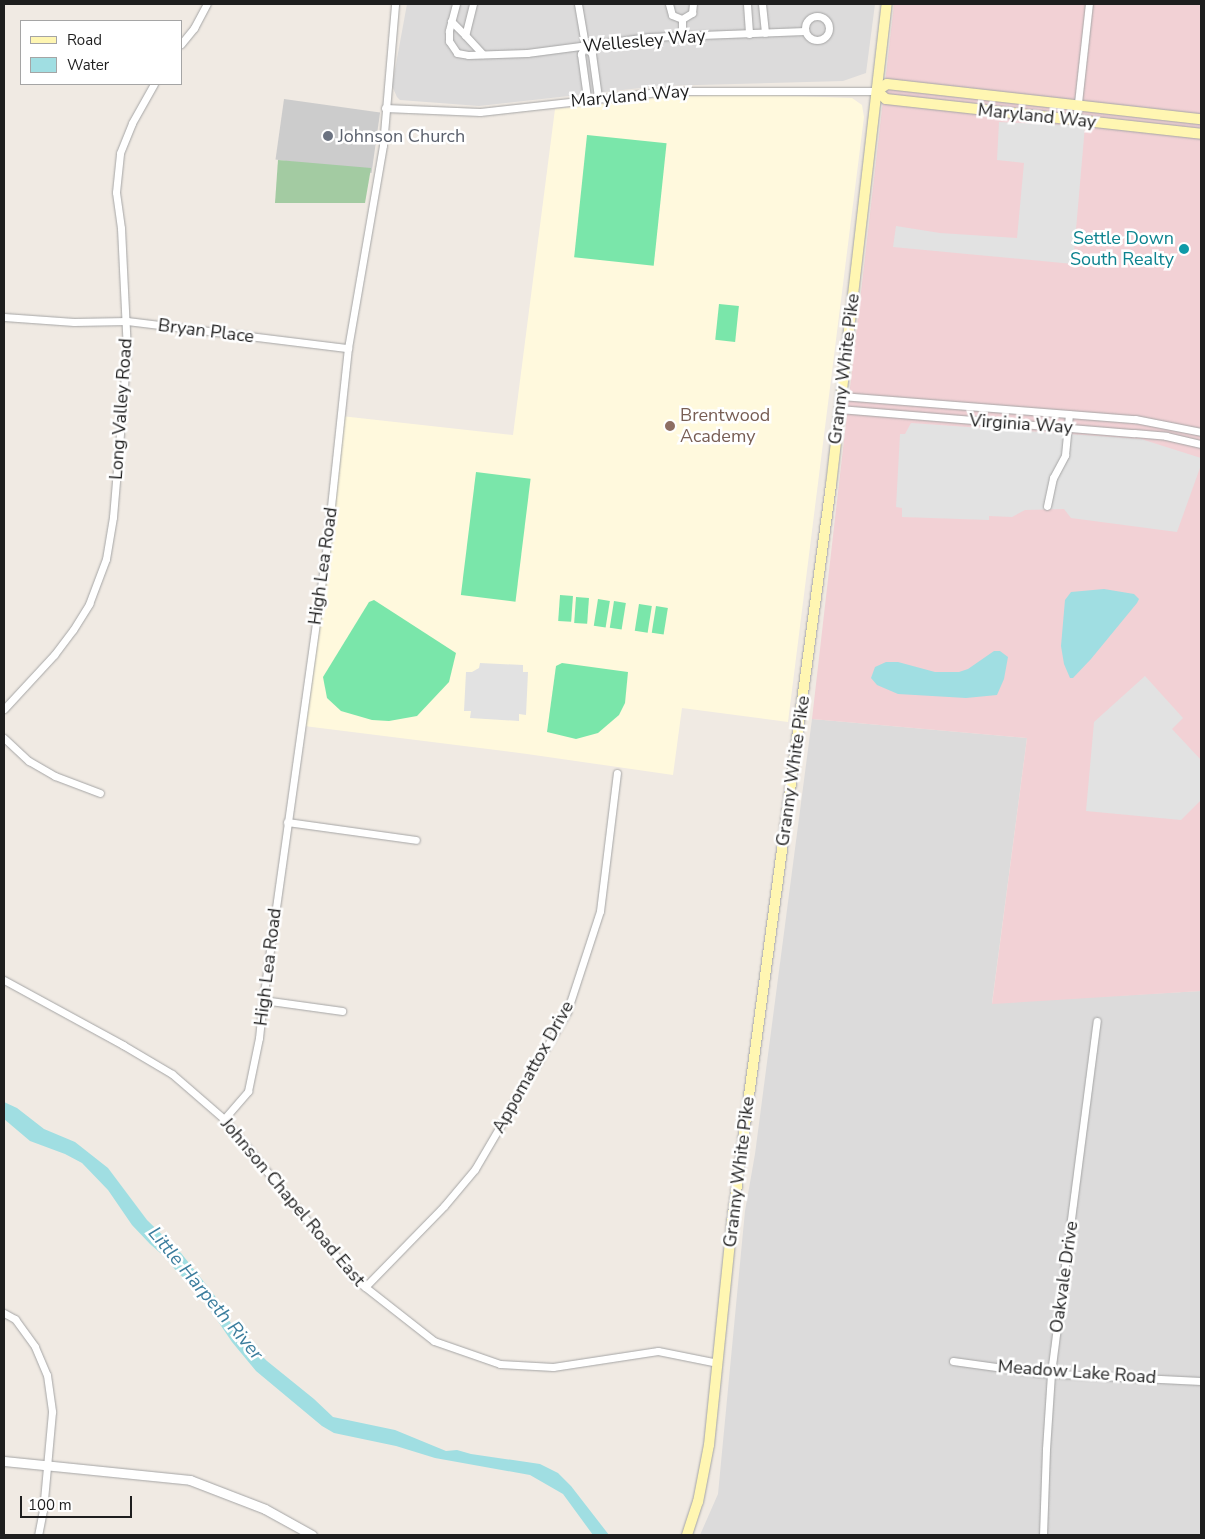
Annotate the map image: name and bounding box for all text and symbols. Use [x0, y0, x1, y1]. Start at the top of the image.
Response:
legend [20, 20, 182, 85]
street label: Wellesley Way [582, 25, 706, 57]
text: Road [67, 30, 102, 50]
text: Water [67, 55, 109, 75]
street label: Maryland Way [570, 80, 690, 112]
street label: Maryland Way [977, 99, 1097, 133]
place label: Johnson Church [338, 125, 465, 147]
marker: Johnson Church [322, 130, 334, 142]
place label: Settle Down South Realty [1070, 228, 1174, 270]
marker: Settle Down South Realty [1178, 243, 1190, 255]
street label: Granny White Pike [824, 292, 864, 446]
street label: Bryan Place [157, 314, 255, 348]
street label: Long Valley Road [105, 338, 137, 480]
place label: Brentwood Academy [680, 405, 770, 448]
street label: Virginia Way [969, 410, 1073, 438]
marker: Brentwood Academy [664, 420, 676, 432]
street label: High Lea Road [304, 506, 342, 626]
street label: Granny White Pike [772, 694, 814, 848]
street label: High Lea Road [250, 907, 286, 1027]
street label: Appomattox Drive [488, 997, 578, 1137]
street label: Granny White Pike [719, 1095, 759, 1249]
street label: Johnson Chapel Road East [216, 1113, 370, 1291]
street label: Oakvale Drive [1045, 1220, 1083, 1334]
water label: Little Harpeth River [143, 1223, 267, 1365]
street label: Meadow Lake Road [997, 1356, 1157, 1388]
scale bar [22, 1486, 135, 1518]
text: 100 m [28, 1495, 72, 1515]

